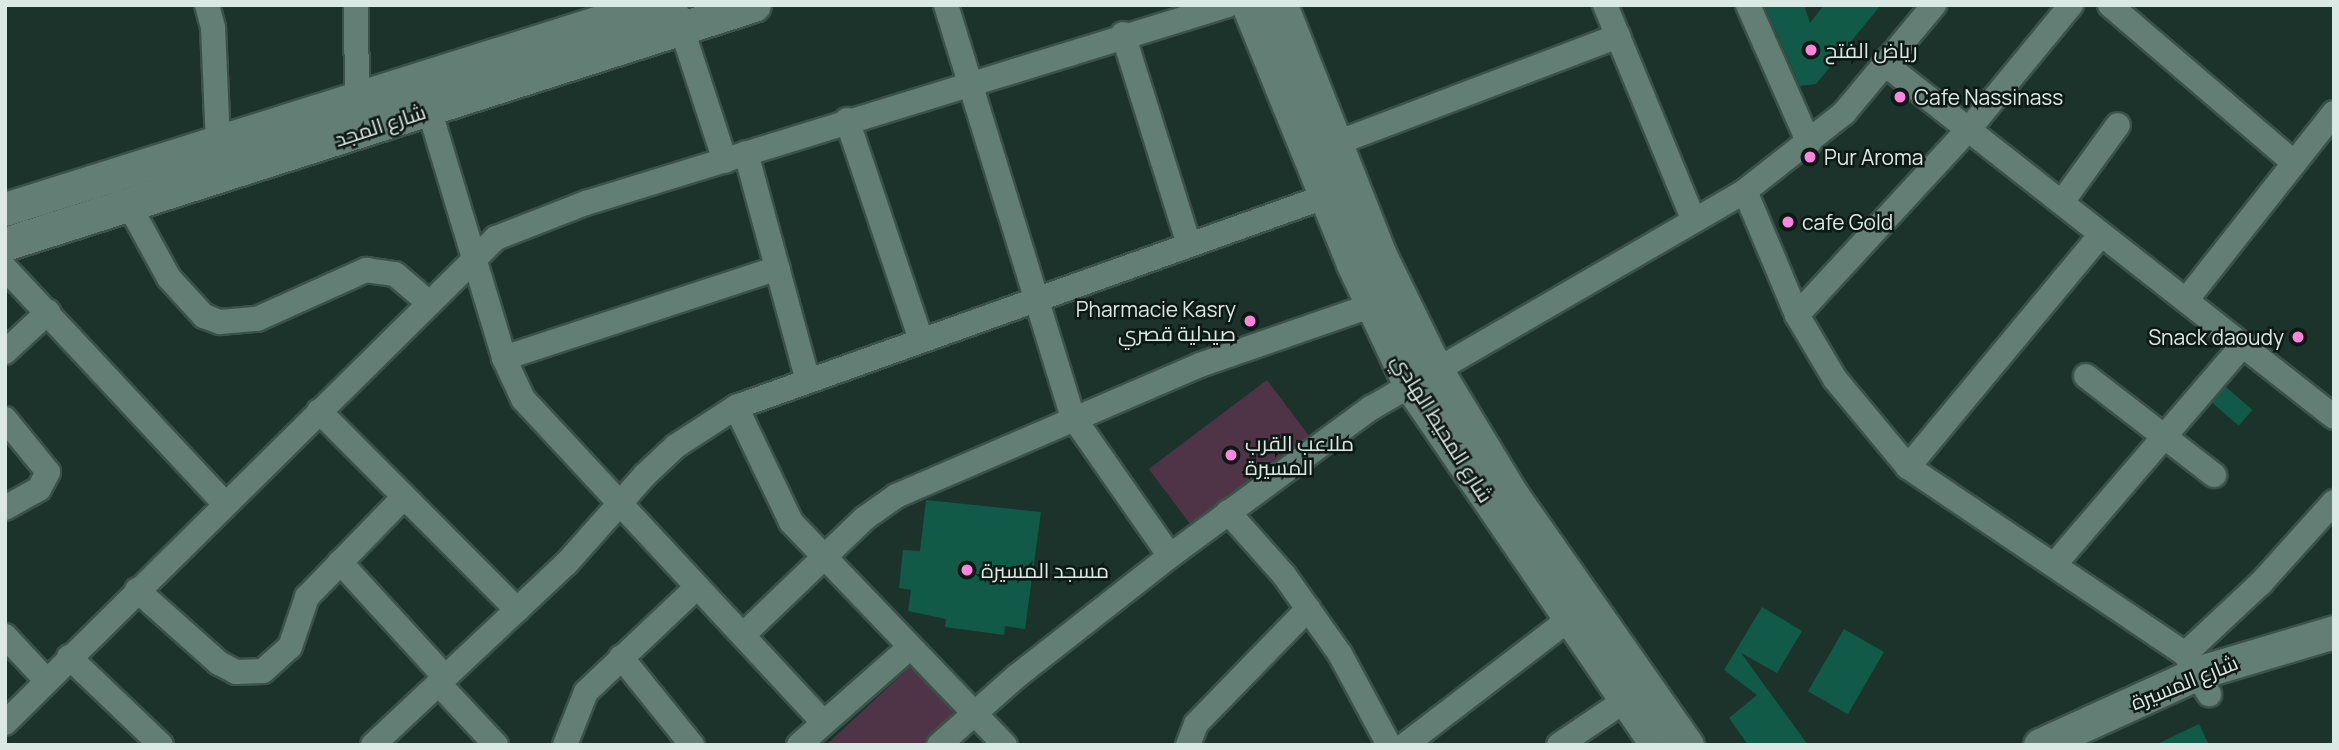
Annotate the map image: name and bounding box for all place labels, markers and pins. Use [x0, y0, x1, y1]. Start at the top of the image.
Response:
place label: رياض الفتح [1825, 37, 1917, 63]
marker: رياض الفتح [1803, 42, 1819, 58]
place label: Cafe Nassinass [1914, 84, 2063, 110]
marker: Cafe Nassinass [1892, 89, 1908, 105]
place label: Pur Aroma [1824, 144, 1923, 170]
marker: Pur Aroma [1802, 149, 1818, 165]
place label: cafe Gold [1802, 209, 1893, 235]
marker: cafe Gold [1780, 214, 1796, 230]
place label: Pharmacie Kasry صيدلية قصري [1076, 296, 1236, 346]
marker: Pharmacie Kasry صيدلية قصري [1242, 313, 1258, 329]
place label: Snack daoudy [2148, 324, 2284, 350]
marker: Snack daoudy [2290, 329, 2306, 345]
place label: ملاعب القرب المسيرة [1245, 430, 1354, 480]
marker: ملاعب القرب المسيرة [1223, 447, 1239, 463]
place label: مسجد المسيرة [981, 557, 1109, 583]
marker: مسجد المسيرة [959, 562, 975, 578]

